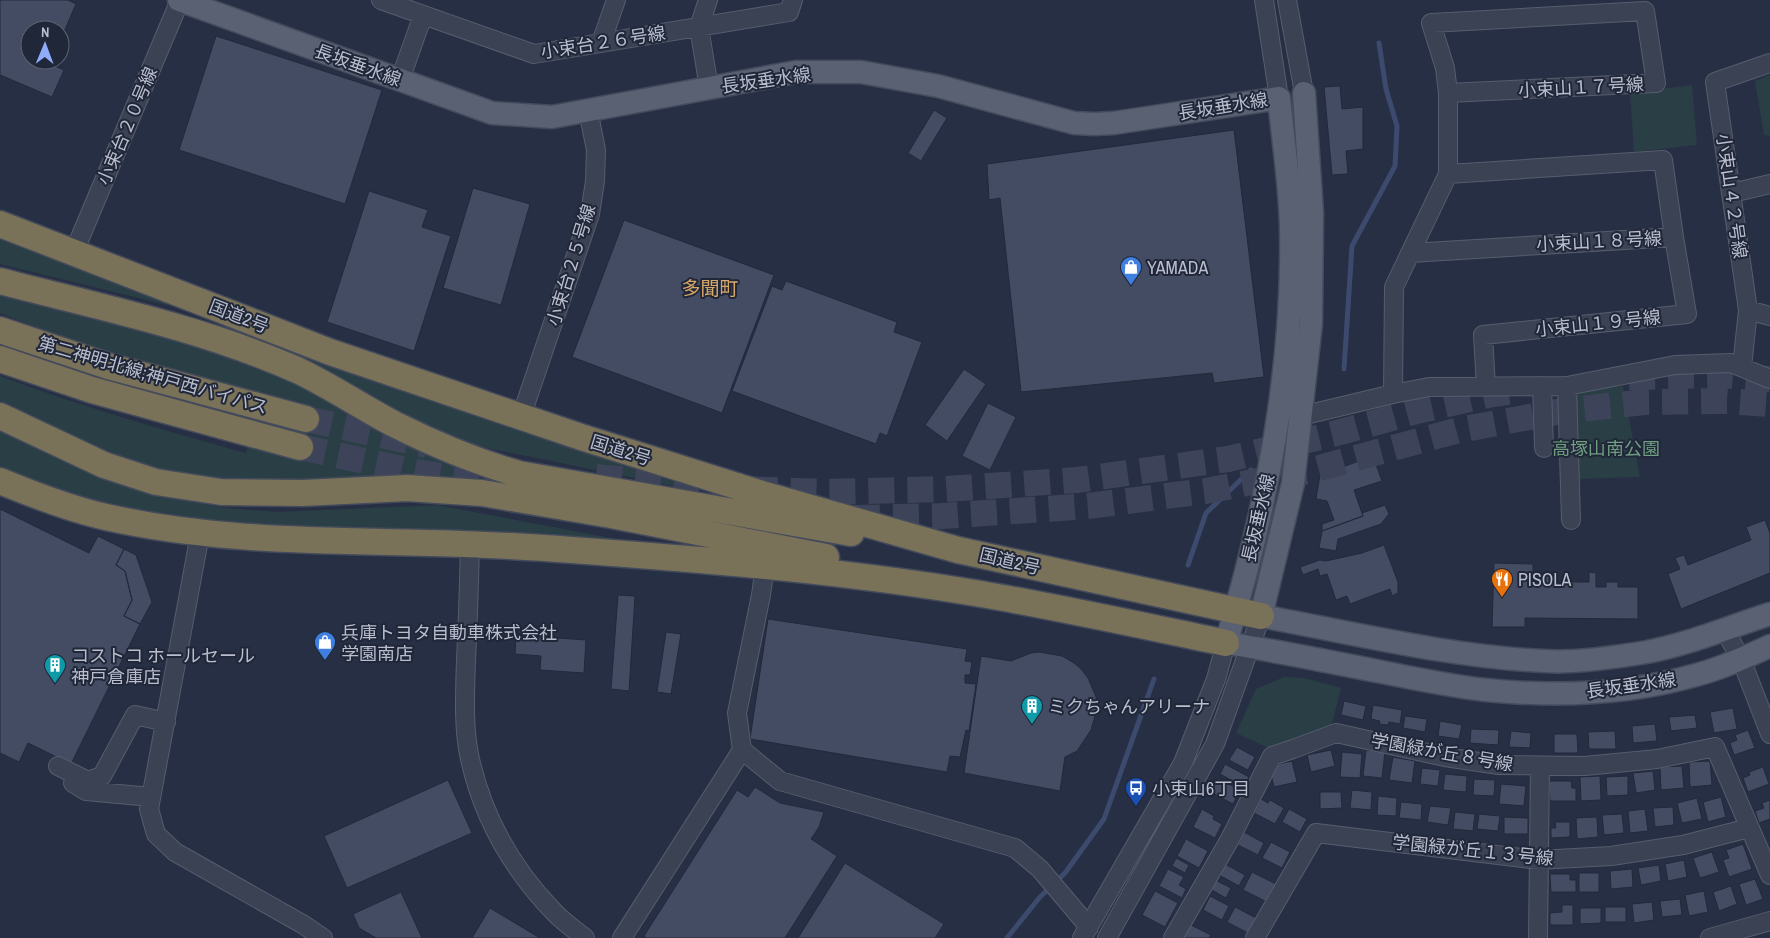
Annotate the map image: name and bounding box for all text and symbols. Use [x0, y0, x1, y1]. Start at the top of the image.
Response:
north arrow [20, 20, 70, 70]
street label: 小束台２６号線 [539, 20, 667, 64]
text: N [41, 23, 50, 41]
street label: 長坂垂水線 [311, 38, 405, 92]
street label: 長坂垂水線 [720, 61, 812, 99]
street label: 小束台２０号線 [91, 63, 163, 189]
street label: 小束山１７号線 [1517, 71, 1645, 103]
street label: 長坂垂水線 [1177, 87, 1269, 125]
street label: 小束山４２号線 [1711, 132, 1753, 260]
street label: 小束台２５号線 [541, 201, 601, 329]
street label: 小束山１８号線 [1535, 225, 1663, 257]
shop icon: YAMADA [1119, 255, 1143, 286]
place label: YAMADA [1147, 255, 1208, 280]
district label: 多聞町 [681, 275, 739, 301]
street label: 国道2号 [205, 293, 273, 339]
street label: 小束山１９号線 [1534, 304, 1662, 342]
street label: 第二神明北線;神戸西バイパス [35, 330, 271, 420]
street label: 国道2号 [588, 429, 654, 471]
park label: 高塚山南公園 [1552, 436, 1660, 461]
street label: 長坂垂水線 [1236, 471, 1280, 565]
street label: 国道2号 [977, 542, 1043, 580]
restaurant icon: PISOLA [1490, 567, 1514, 598]
place label: PISOLA [1518, 567, 1571, 592]
place label: 兵庫トヨタ自動車株式会社 学園南店 [341, 620, 557, 666]
shop icon: 兵庫トヨタ自動車株式会社 学園南店 [313, 630, 337, 661]
place label: コストコ ホールセール 神戸倉庫店 [71, 643, 255, 689]
building icon: コストコ ホールセール 神戸倉庫店 [43, 653, 67, 684]
street label: 長坂垂水線 [1585, 666, 1677, 704]
building icon: ミクちゃんアリーナ [1020, 694, 1044, 725]
place label: ミクちゃんアリーナ [1048, 694, 1210, 719]
street label: 学園緑が丘８号線 [1369, 727, 1515, 777]
bus stop icon: 小束山6丁目 [1124, 776, 1148, 807]
place label: 小束山6丁目 [1152, 776, 1250, 801]
street label: 学園緑が丘１３号線 [1391, 829, 1555, 871]

